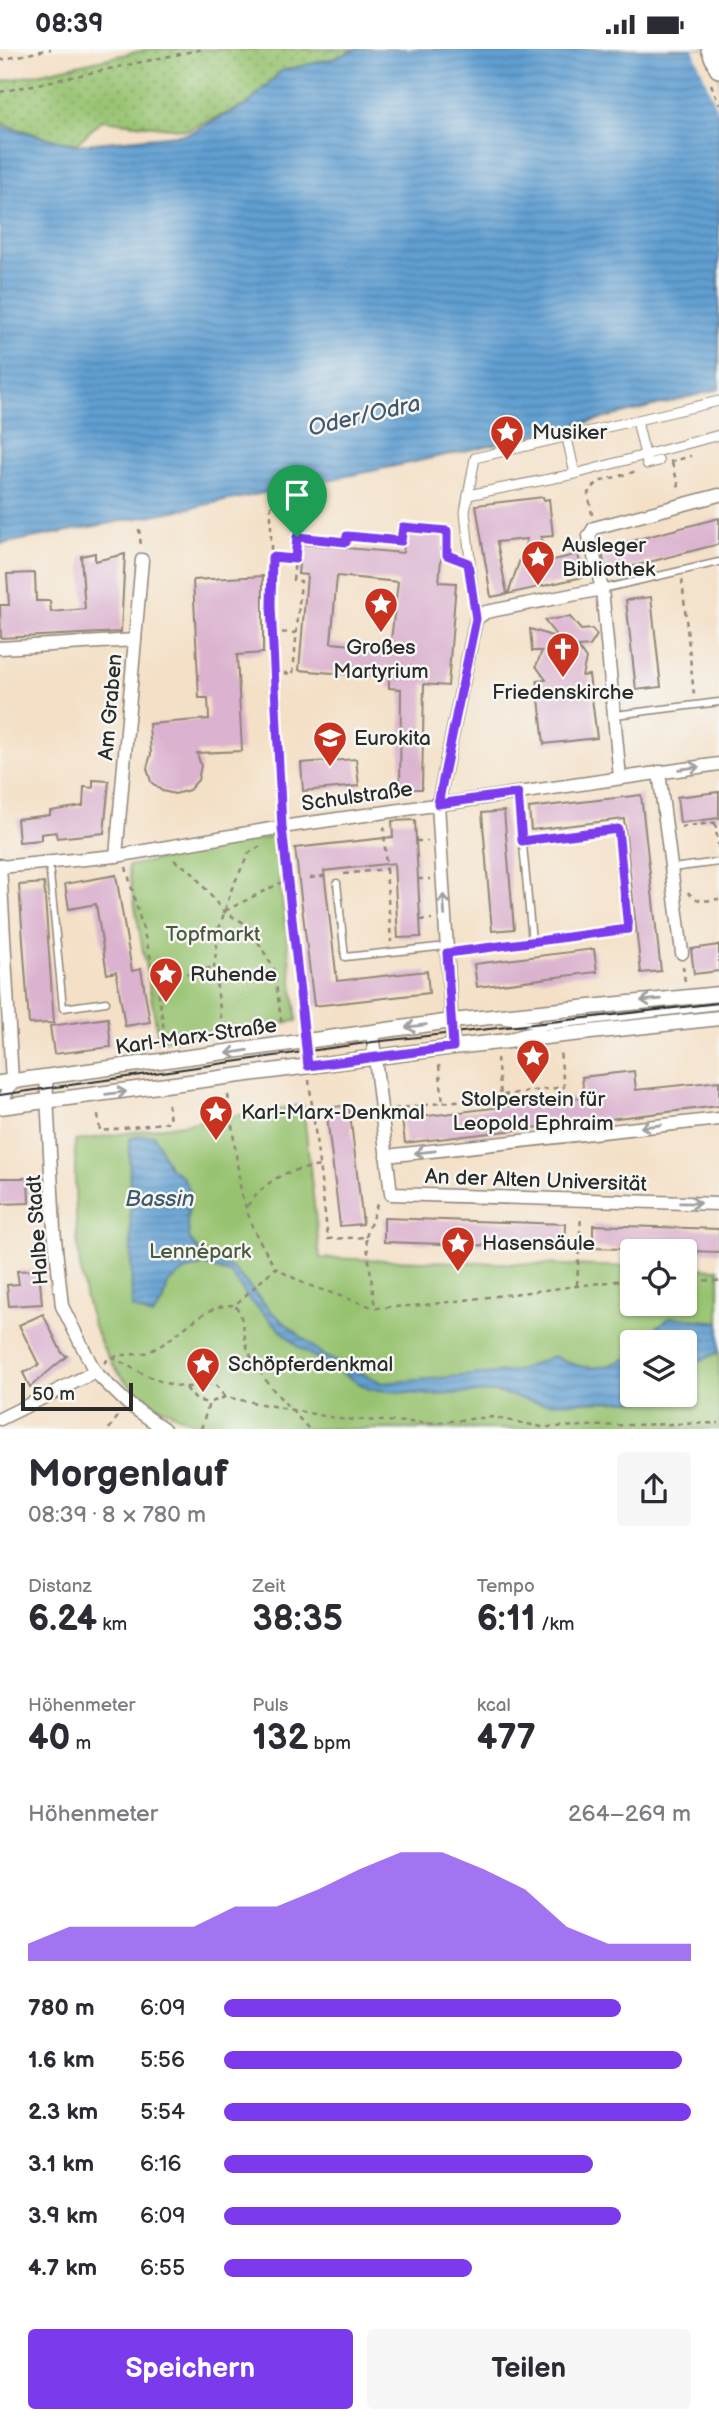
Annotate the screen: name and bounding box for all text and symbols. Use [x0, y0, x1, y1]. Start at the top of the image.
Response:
text: 08:39 [35, 9, 103, 40]
water label: Oder/Odra [305, 389, 423, 442]
place icon: Musiker [488, 413, 526, 462]
place label: Musiker [532, 420, 608, 445]
pin [267, 465, 327, 537]
icon: arrive [278, 476, 316, 514]
place label: Ausleger Bibliothek [562, 533, 656, 582]
place icon: Ausleger Bibliothek [519, 538, 557, 587]
place icon: Großes Martyrium [362, 585, 400, 634]
church icon: Friedenskirche [544, 630, 582, 679]
place label: Großes Martyrium [333, 635, 429, 684]
street label: Am Graben [93, 653, 128, 761]
place label: Friedenskirche [492, 680, 634, 705]
school or university icon: Eurokita [311, 719, 349, 768]
place label: Eurokita [354, 726, 431, 751]
one-way arrow [677, 762, 700, 775]
street label: Schulstraße [300, 776, 414, 817]
one-way arrow [437, 895, 450, 917]
park label: Topfmarkt [165, 922, 261, 947]
place icon: Ruhende [147, 955, 185, 1004]
place label: Ruhende [190, 962, 277, 987]
one-way arrow [640, 994, 663, 1007]
street label: Karl-Marx-Straße [114, 1013, 278, 1060]
one-way arrow [405, 1019, 428, 1032]
place icon: Stolperstein für Leopold Ephraim [514, 1037, 552, 1086]
one-way arrow [226, 1045, 249, 1058]
one-way arrow [104, 1087, 127, 1100]
place label: Stolperstein für Leopold Ephraim [452, 1087, 614, 1136]
place icon: Karl-Marx-Denkmal [197, 1093, 235, 1142]
place label: Karl-Marx-Denkmal [241, 1100, 425, 1125]
one-way arrow [640, 1120, 663, 1133]
one-way arrow [414, 1145, 437, 1158]
street label: An der Alten Universität [425, 1164, 648, 1197]
street label: Halbe Stadt [21, 1174, 54, 1286]
water label: Bassin [125, 1185, 195, 1213]
one-way arrow [679, 1197, 702, 1210]
place icon: Hasensäule [439, 1224, 477, 1273]
place label: Hasensäule [482, 1231, 595, 1256]
park label: Lennépark [149, 1239, 252, 1264]
map controls [620, 1239, 697, 1407]
button: locate [620, 1239, 697, 1316]
button: layers [620, 1330, 697, 1407]
place icon: Schöpferdenkmal [184, 1345, 222, 1394]
place label: Schöpferdenkmal [228, 1352, 393, 1377]
scale bar [21, 1380, 133, 1412]
text: 50 m [32, 1383, 75, 1406]
text: Morgenlauf [28, 1452, 228, 1497]
button: share [617, 1452, 691, 1526]
text: 08:39 · 8 × 780 m [28, 1501, 206, 1529]
text: Distanz [28, 1575, 92, 1598]
text: Zeit [252, 1575, 286, 1598]
text: Tempo [477, 1575, 535, 1598]
text: 6.24 [28, 1598, 97, 1641]
text: 38:35 [252, 1598, 343, 1641]
text: 6:11 [477, 1598, 536, 1641]
text: km [97, 1613, 127, 1636]
text: /km [536, 1613, 575, 1636]
text: Höhenmeter [28, 1694, 135, 1717]
text: Puls [252, 1694, 289, 1717]
text: kcal [477, 1694, 511, 1717]
text: 40 [28, 1717, 70, 1760]
text: 132 [252, 1717, 308, 1760]
text: 477 [477, 1717, 536, 1760]
text: m [70, 1732, 91, 1755]
text: bpm [308, 1732, 351, 1755]
text: Höhenmeter [28, 1800, 158, 1828]
text: 264–269 m [568, 1800, 691, 1828]
text: 780 m [28, 1994, 95, 2022]
text: 6:09 [140, 1994, 186, 2022]
text: 1.6 km [28, 2046, 95, 2074]
text: 5:56 [140, 2046, 185, 2074]
text: 2.3 km [28, 2098, 98, 2126]
text: 5:54 [140, 2098, 185, 2126]
text: 3.1 km [28, 2150, 94, 2178]
text: 6:16 [140, 2150, 182, 2178]
text: 3.9 km [28, 2202, 98, 2230]
text: 6:09 [140, 2202, 186, 2230]
text: 4.7 km [28, 2254, 97, 2282]
text: 6:55 [140, 2254, 185, 2282]
button: Speichern [28, 2329, 353, 2409]
button: Teilen [367, 2329, 691, 2409]

